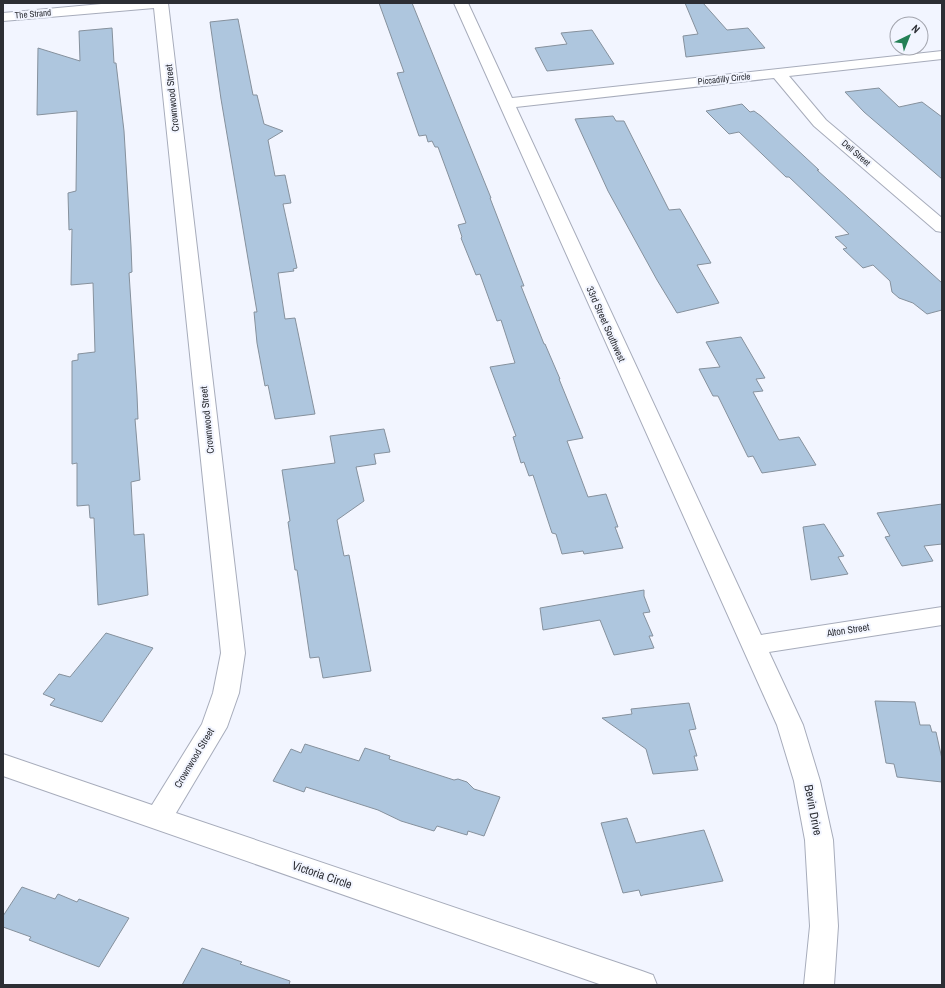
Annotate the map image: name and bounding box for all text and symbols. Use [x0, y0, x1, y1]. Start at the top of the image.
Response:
street label: The Strand [14, 6, 52, 22]
north arrow [889, 16, 929, 56]
text: N [909, 21, 923, 36]
street label: Crownwood Street [162, 63, 182, 132]
street label: Piccadilly Circle [697, 70, 751, 88]
street label: Dell Street [839, 137, 873, 169]
street label: 33rd Street Southwest [584, 284, 629, 364]
street label: Crownwood Street [197, 385, 217, 454]
street label: Alton Street [825, 620, 871, 640]
street label: Crownwood Street [171, 725, 217, 790]
street label: Bevin Drive [800, 783, 826, 837]
street label: Victoria Circle [290, 857, 354, 893]

